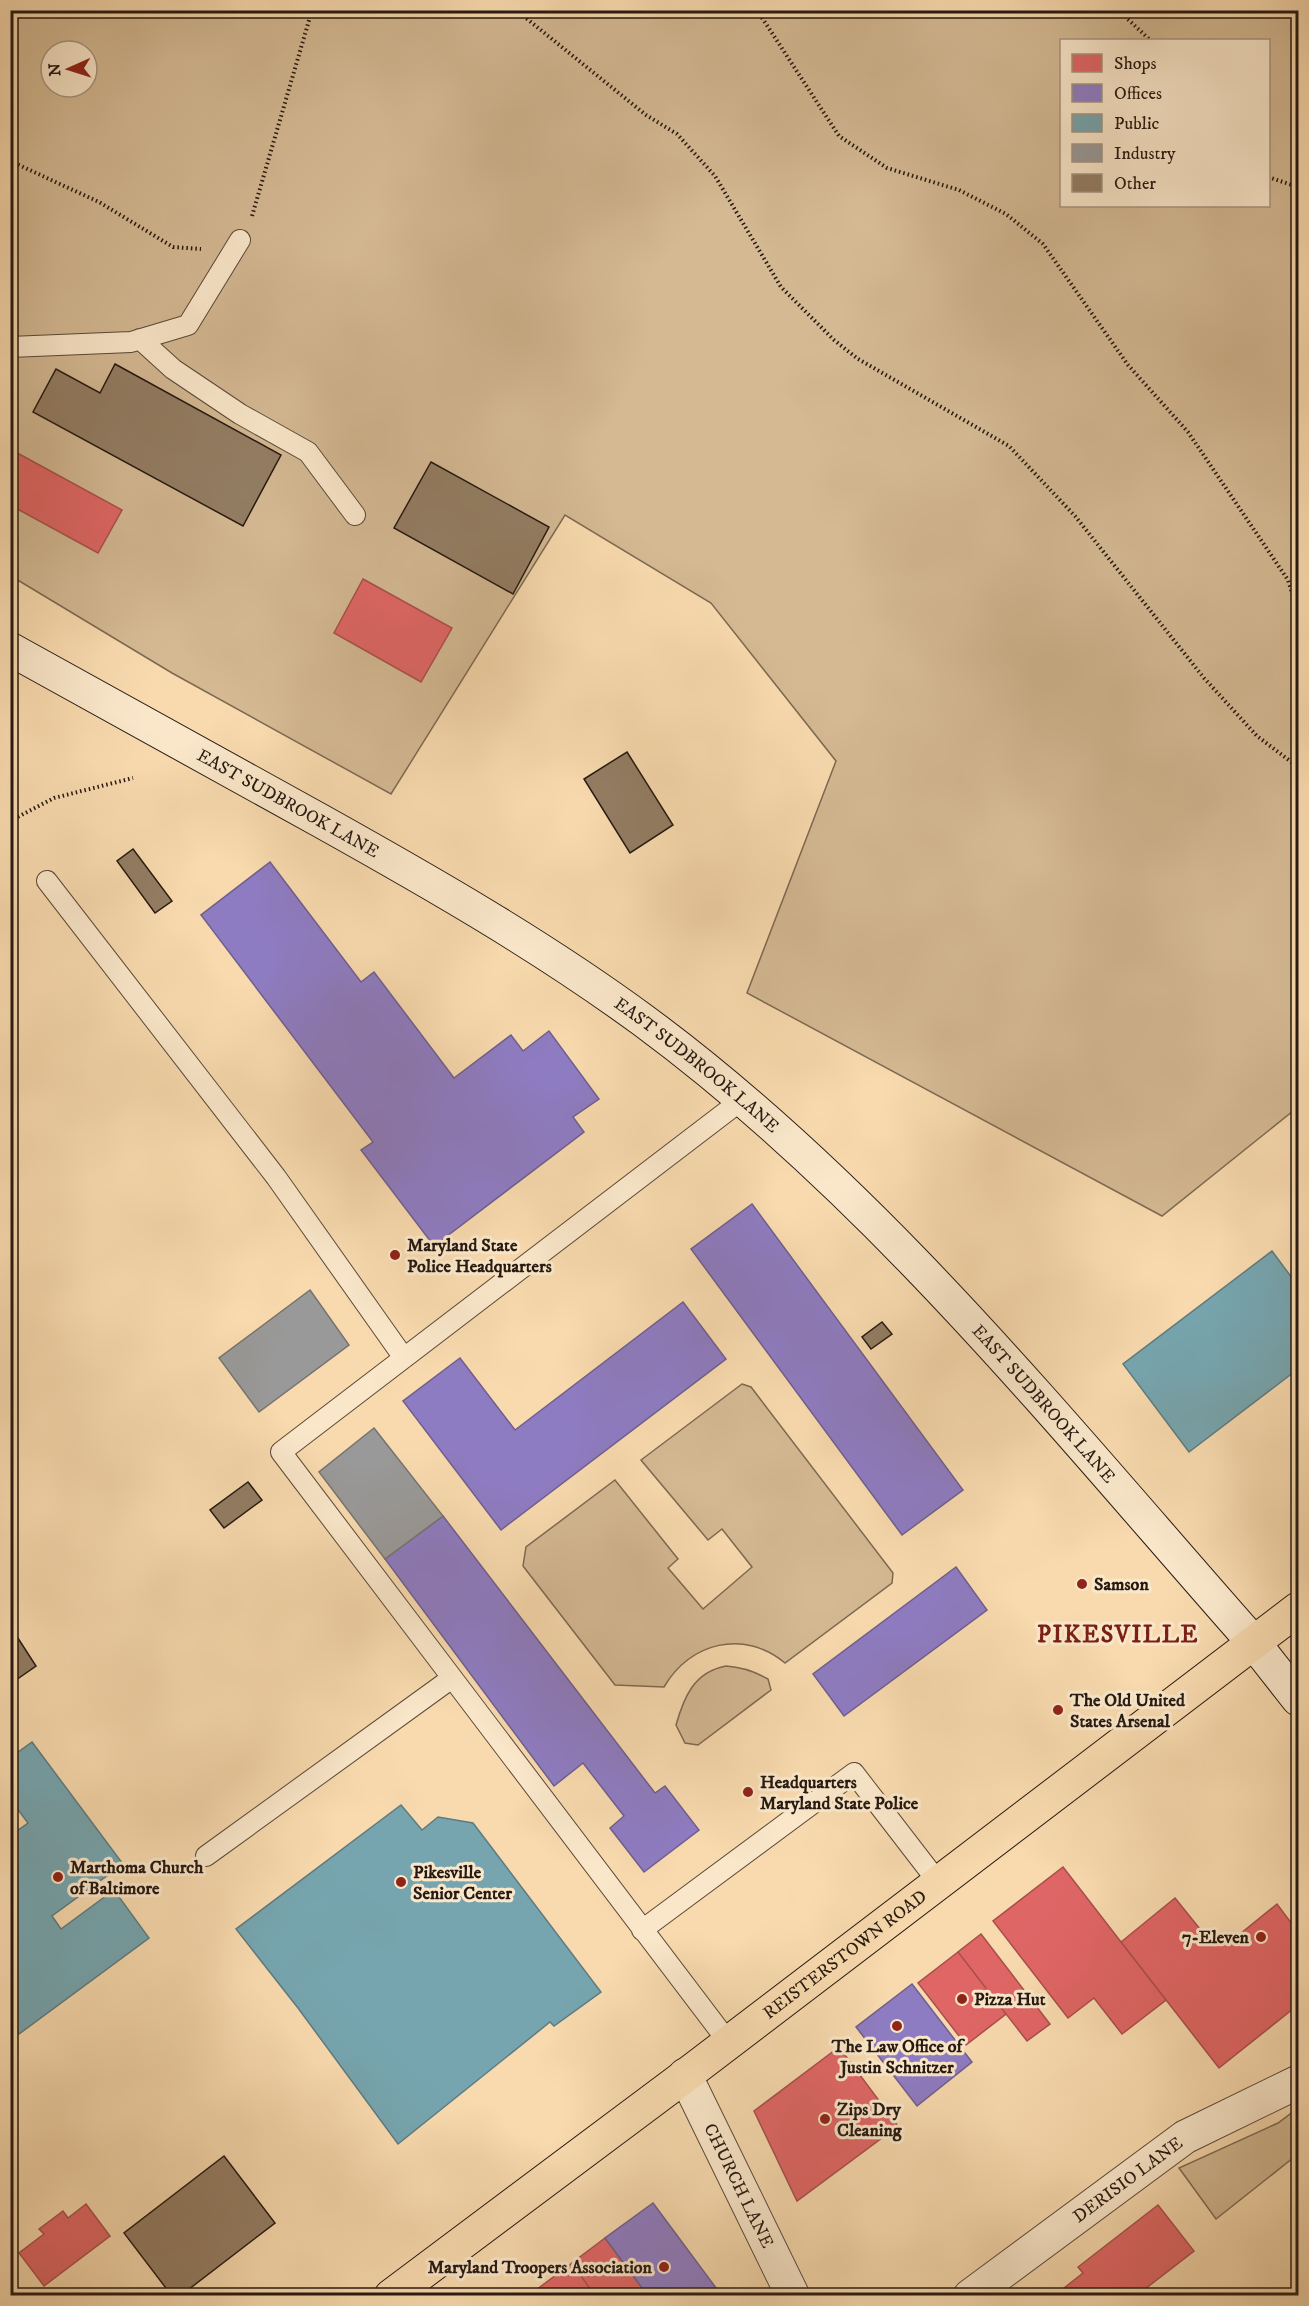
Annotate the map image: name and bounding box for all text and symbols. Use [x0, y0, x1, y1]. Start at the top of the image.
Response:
north arrow [39, 39, 99, 99]
legend [1060, 39, 1270, 207]
text: Shops [1114, 53, 1157, 75]
text: N [45, 63, 65, 77]
text: Offices [1114, 83, 1162, 105]
text: Public [1114, 113, 1160, 135]
text: Industry [1114, 143, 1176, 165]
text: Other [1114, 173, 1156, 195]
street label: EAST SUDBROOK LANE [193, 745, 383, 863]
street label: EAST SUDBROOK LANE [609, 993, 783, 1138]
place label: Maryland State Police Headquarters [407, 1235, 552, 1278]
marker: Maryland State Police Headquarters [388, 1248, 402, 1262]
street label: EAST SUDBROOK LANE [967, 1320, 1120, 1488]
place label: Samson [1094, 1574, 1149, 1596]
marker: Samson [1075, 1577, 1089, 1591]
district label: PIKESVILLE [1037, 1620, 1199, 1650]
place label: The Old United States Arsenal [1069, 1690, 1186, 1733]
marker: The Old United States Arsenal [1051, 1703, 1065, 1717]
place label: Headquarters Maryland State Police [760, 1772, 919, 1815]
marker: Headquarters Maryland State Police [741, 1785, 755, 1799]
place label: Marthoma Church of Baltimore [70, 1857, 204, 1900]
place label: Pikesville Senior Center [413, 1862, 512, 1905]
marker: Marthoma Church of Baltimore [51, 1870, 65, 1884]
marker: Pikesville Senior Center [394, 1875, 408, 1889]
street label: REISTERSTOWN ROAD [759, 1886, 932, 2024]
place label: 7-Eleven [1182, 1927, 1250, 1949]
marker: 7-Eleven [1254, 1930, 1268, 1944]
place label: Pizza Hut [974, 1989, 1046, 2011]
marker: Pizza Hut [955, 1992, 969, 2006]
marker: The Law Office of Justin Schnitzer [890, 2019, 904, 2033]
place label: The Law Office of Justin Schnitzer [831, 2036, 966, 2079]
place label: Zips Dry Cleaning [837, 2099, 903, 2142]
marker: Zips Dry Cleaning [818, 2112, 832, 2126]
street label: CHURCH LANE [698, 2120, 778, 2252]
street label: DERISIO LANE [1069, 2132, 1188, 2228]
place label: Maryland Troopers Association [428, 2257, 653, 2279]
marker: Maryland Troopers Association [657, 2260, 671, 2274]

